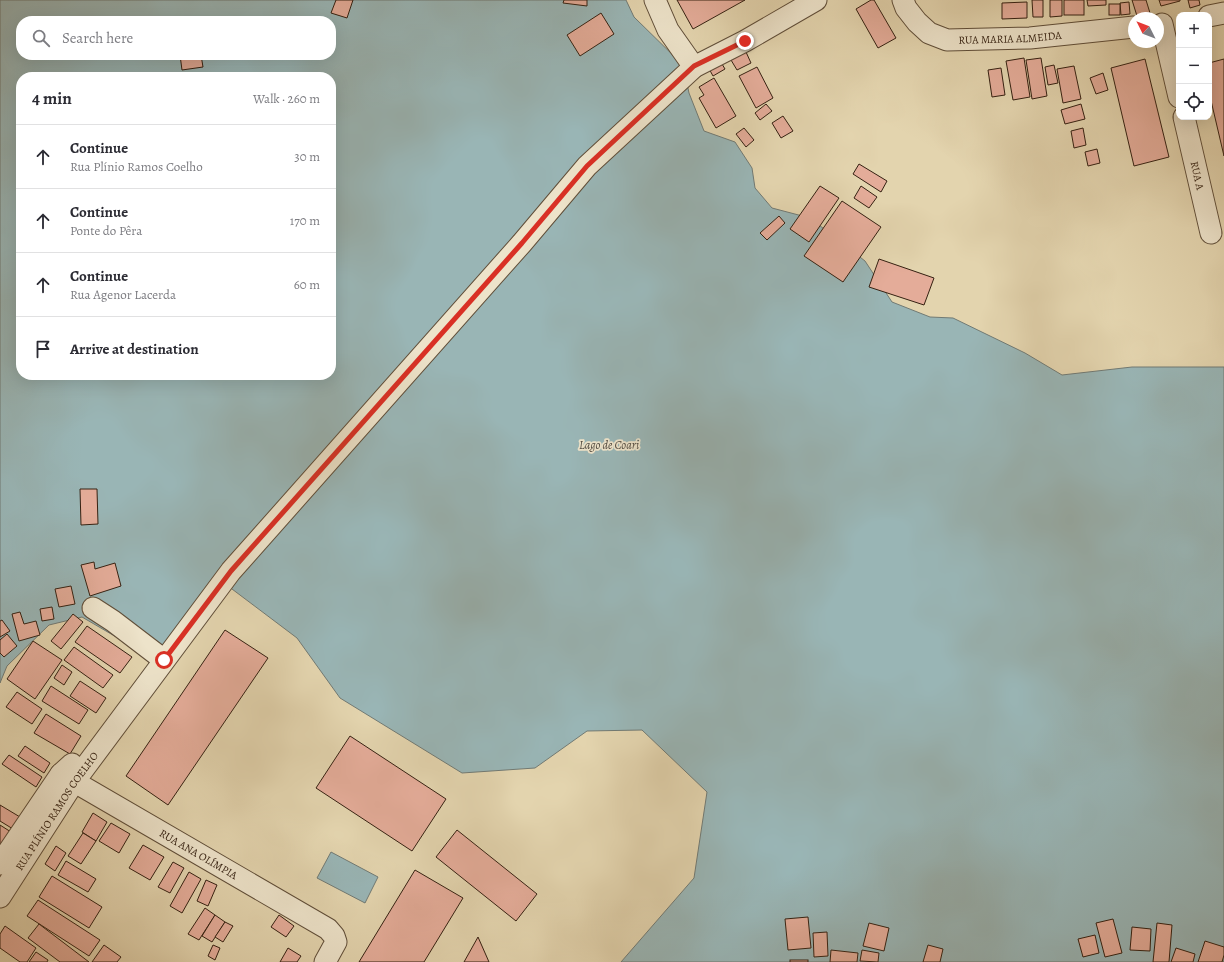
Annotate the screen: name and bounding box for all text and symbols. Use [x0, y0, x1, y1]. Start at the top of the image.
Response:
north arrow [1128, 12, 1164, 48]
map controls [1176, 12, 1212, 120]
button: + [1176, 12, 1212, 48]
search box [16, 16, 336, 60]
icon: search [30, 27, 52, 49]
street label: RUA MARIA ALMEIDA [958, 27, 1063, 47]
text: Search here [62, 28, 133, 48]
route end [736, 32, 754, 50]
button: − [1176, 48, 1212, 84]
button: locate [1176, 84, 1212, 120]
text: 4 min [32, 87, 72, 110]
text: Walk · 260 m [253, 90, 320, 107]
text: Continue [70, 138, 128, 158]
icon: ahead [32, 146, 54, 168]
text: 30 m [294, 148, 320, 165]
text: Rua Plínio Ramos Coelho [70, 158, 203, 175]
street label: RUA A [1187, 160, 1208, 192]
text: Continue [70, 202, 128, 222]
icon: ahead [32, 210, 54, 232]
text: 170 m [290, 212, 320, 229]
text: Ponte do Pêra [70, 222, 142, 239]
text: Continue [70, 266, 128, 286]
icon: ahead [32, 274, 54, 296]
text: 60 m [294, 276, 320, 293]
text: Rua Agenor Lacerda [70, 286, 176, 303]
icon: arrive [32, 338, 54, 360]
text: Arrive at destination [70, 339, 199, 359]
water label: Lago de Coari [579, 437, 639, 453]
route start [155, 651, 173, 669]
street label: RUA PLÍNIO RAMOS COELHO [12, 748, 102, 873]
street label: RUA ANA OLÍMPIA [157, 825, 241, 883]

